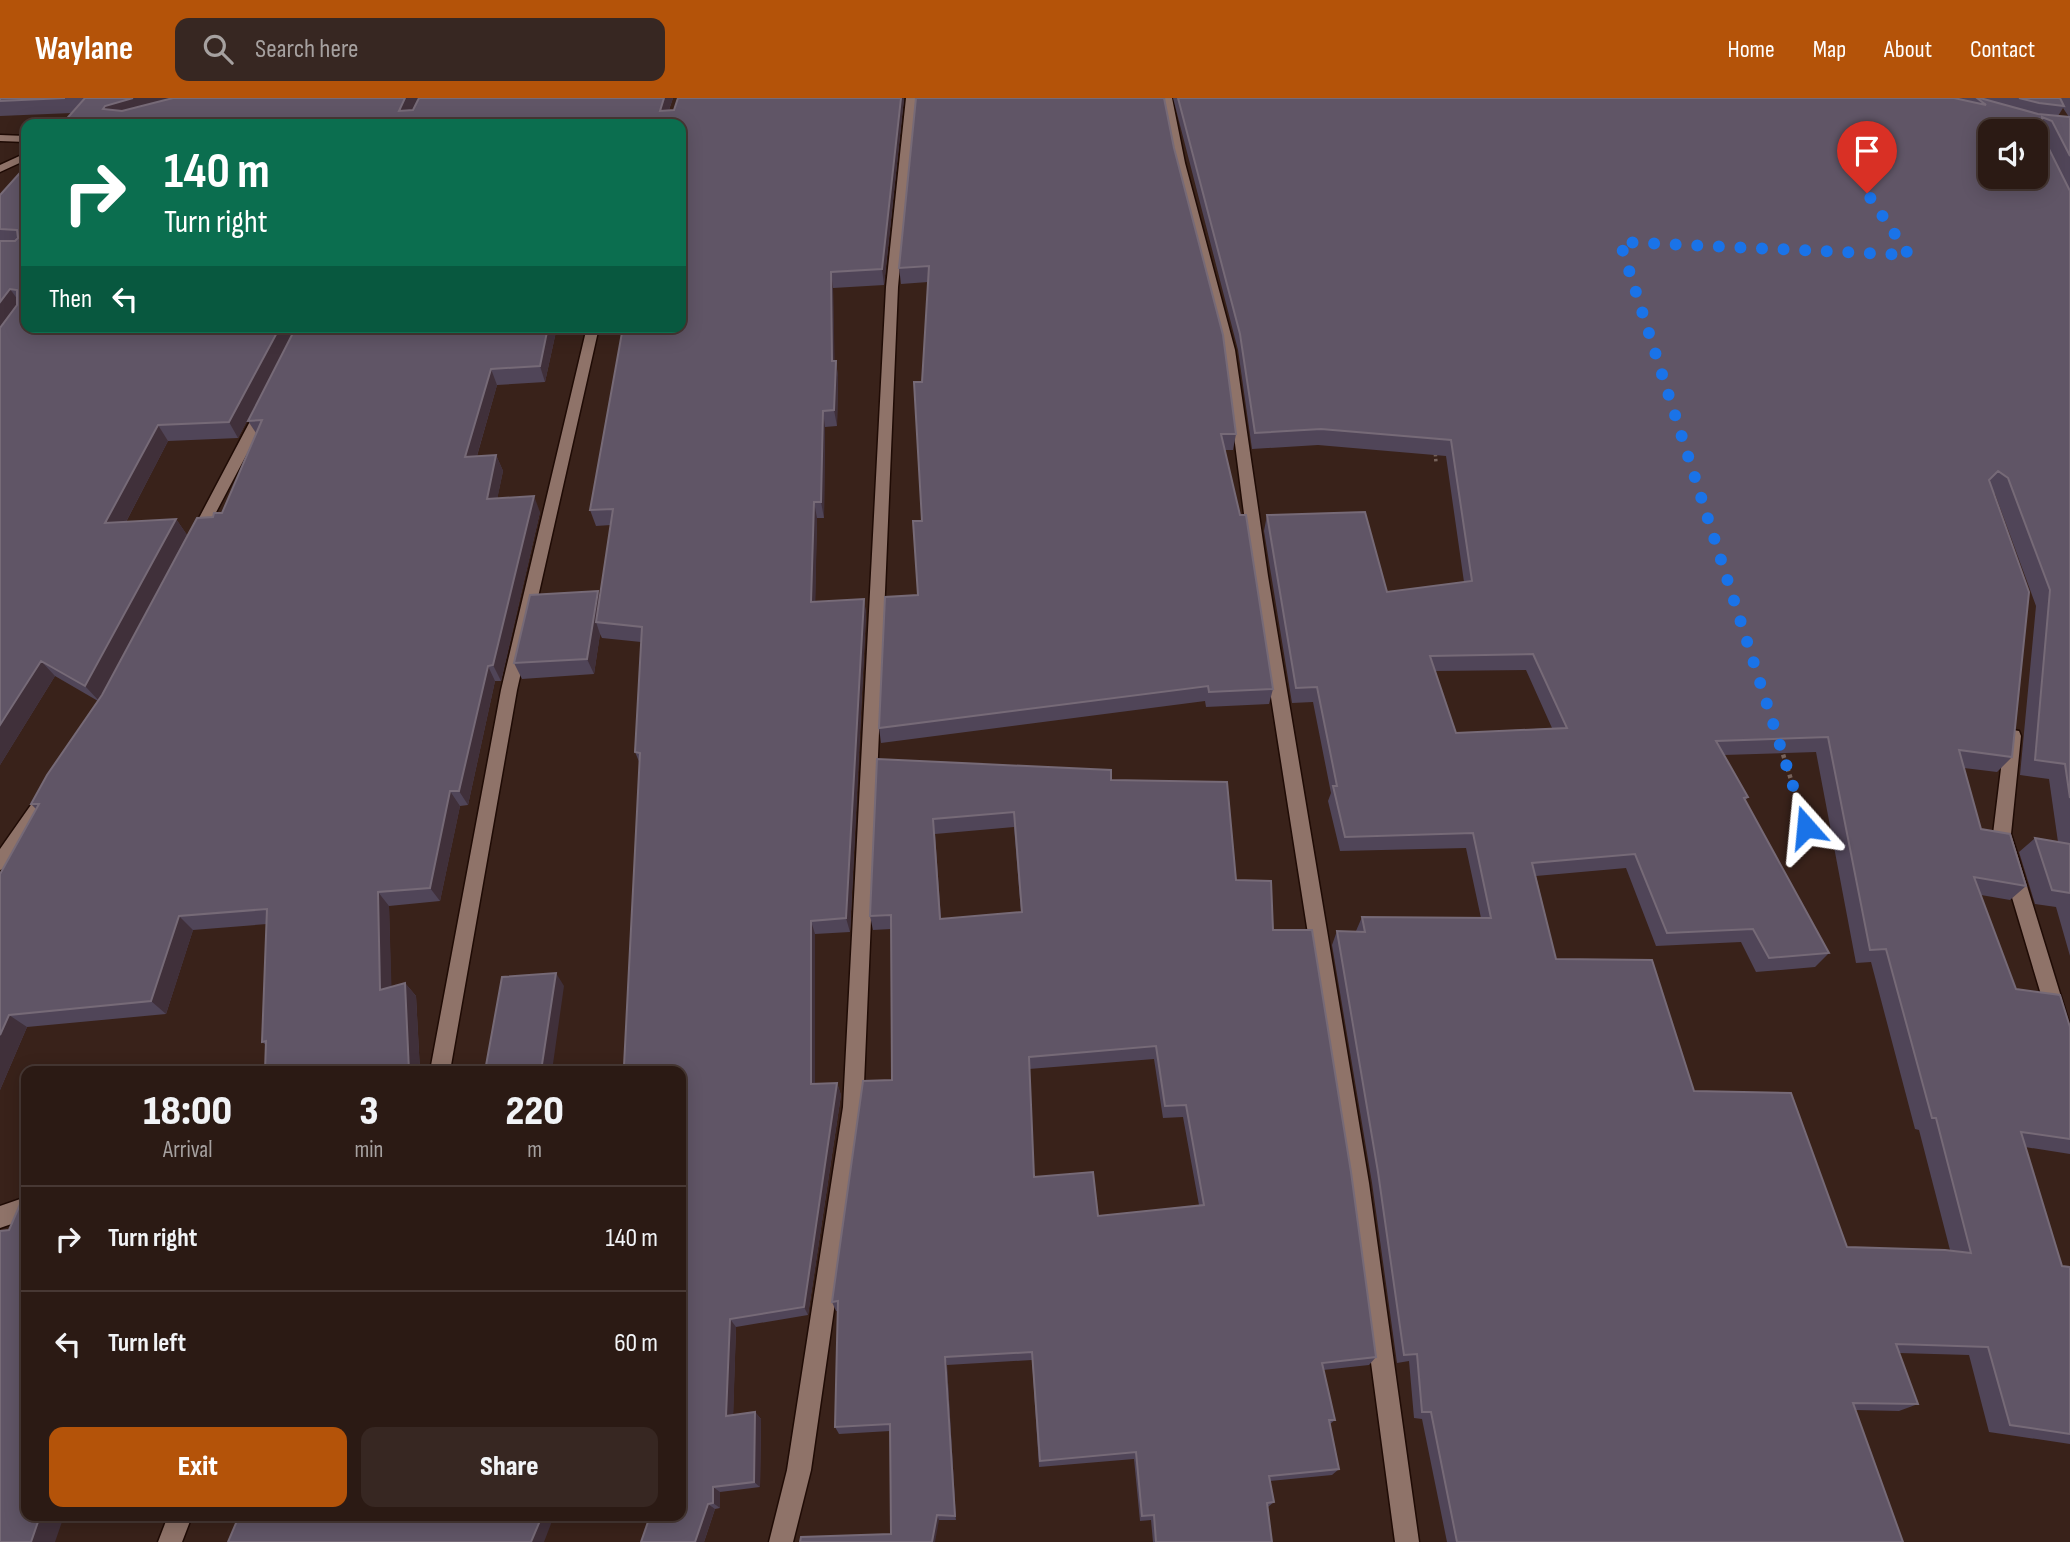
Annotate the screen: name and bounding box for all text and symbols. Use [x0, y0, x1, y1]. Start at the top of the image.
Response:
search box [175, 18, 665, 81]
text: Waylane [35, 29, 133, 69]
icon: search [199, 30, 237, 68]
text: Search here [255, 34, 358, 65]
text: Home [1727, 35, 1775, 64]
text: Map [1813, 35, 1846, 64]
text: About [1884, 35, 1932, 64]
text: Contact [1970, 35, 2035, 64]
map controls [1978, 119, 2048, 189]
button: sound [1978, 119, 2048, 189]
pin [1837, 121, 1897, 193]
icon: arrive [1848, 132, 1886, 170]
text: 140 m [164, 143, 270, 202]
icon: right [49, 147, 140, 238]
text: Turn right [164, 203, 268, 242]
icon: left [106, 280, 144, 318]
text: Then [49, 284, 92, 315]
position arrow [1769, 790, 1843, 864]
text: 18:00 [143, 1086, 232, 1137]
text: 3 [359, 1086, 379, 1137]
text: 220 [505, 1086, 564, 1137]
text: Arrival [163, 1136, 212, 1164]
text: min [354, 1136, 383, 1164]
text: m [527, 1136, 542, 1164]
icon: right [49, 1220, 87, 1258]
text: Turn right [108, 1223, 197, 1254]
text: 140 m [606, 1223, 658, 1254]
icon: left [49, 1325, 87, 1363]
text: Turn left [108, 1328, 186, 1359]
text: 60 m [614, 1328, 658, 1359]
button: Exit [49, 1427, 347, 1507]
button: Share [361, 1427, 658, 1507]

